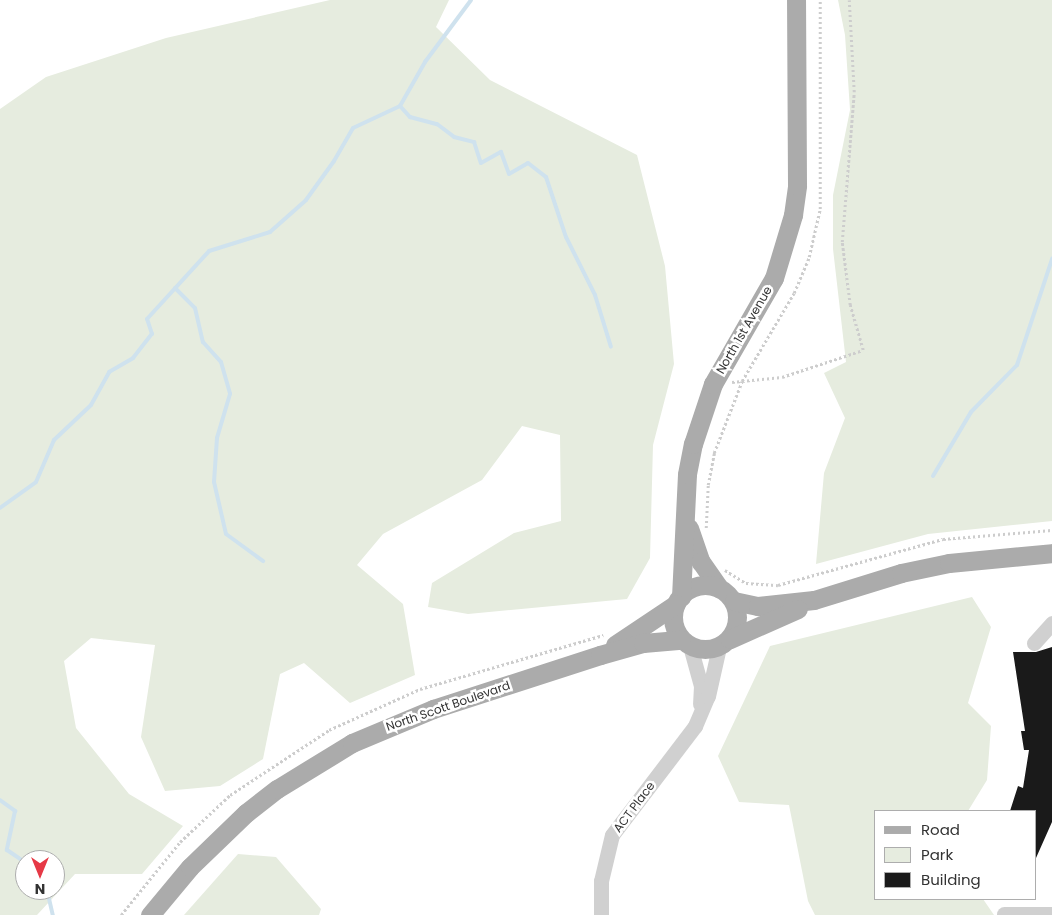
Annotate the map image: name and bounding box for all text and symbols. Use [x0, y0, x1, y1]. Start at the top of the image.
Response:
street label: North 1st Avenue [713, 284, 775, 376]
street label: North Scott Boulevard [384, 678, 512, 734]
street label: ACT Place [610, 779, 658, 835]
legend [874, 810, 1037, 900]
text: Road [921, 819, 960, 840]
text: Park [921, 844, 953, 865]
north arrow [15, 850, 65, 900]
text: Building [921, 869, 981, 890]
text: N [35, 879, 45, 899]

